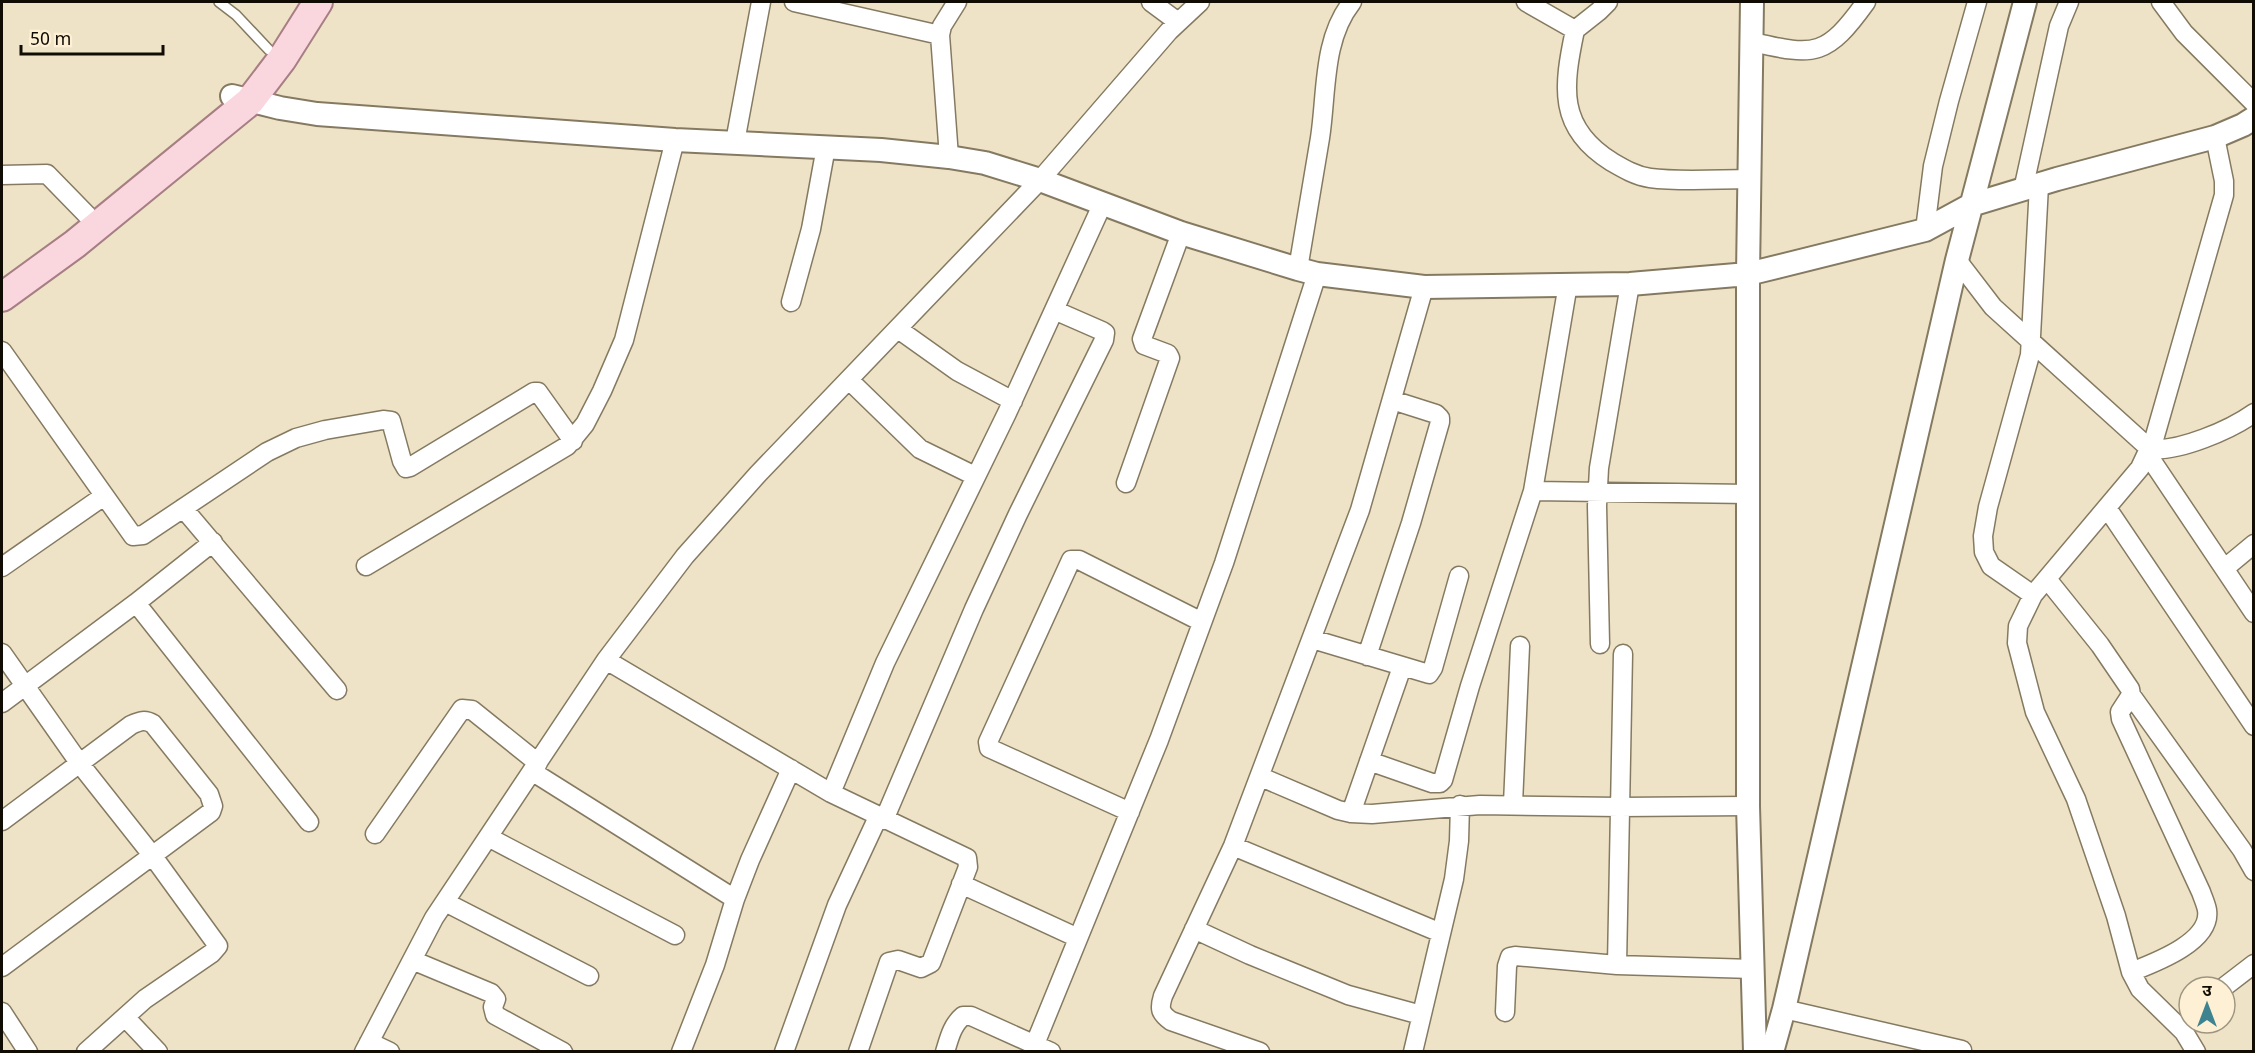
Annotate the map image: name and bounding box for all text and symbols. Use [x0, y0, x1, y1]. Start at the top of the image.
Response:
scale bar [21, 18, 164, 56]
text: 50 m [30, 29, 71, 52]
north arrow [2177, 975, 2237, 1035]
text: उ [2202, 982, 2212, 1003]

